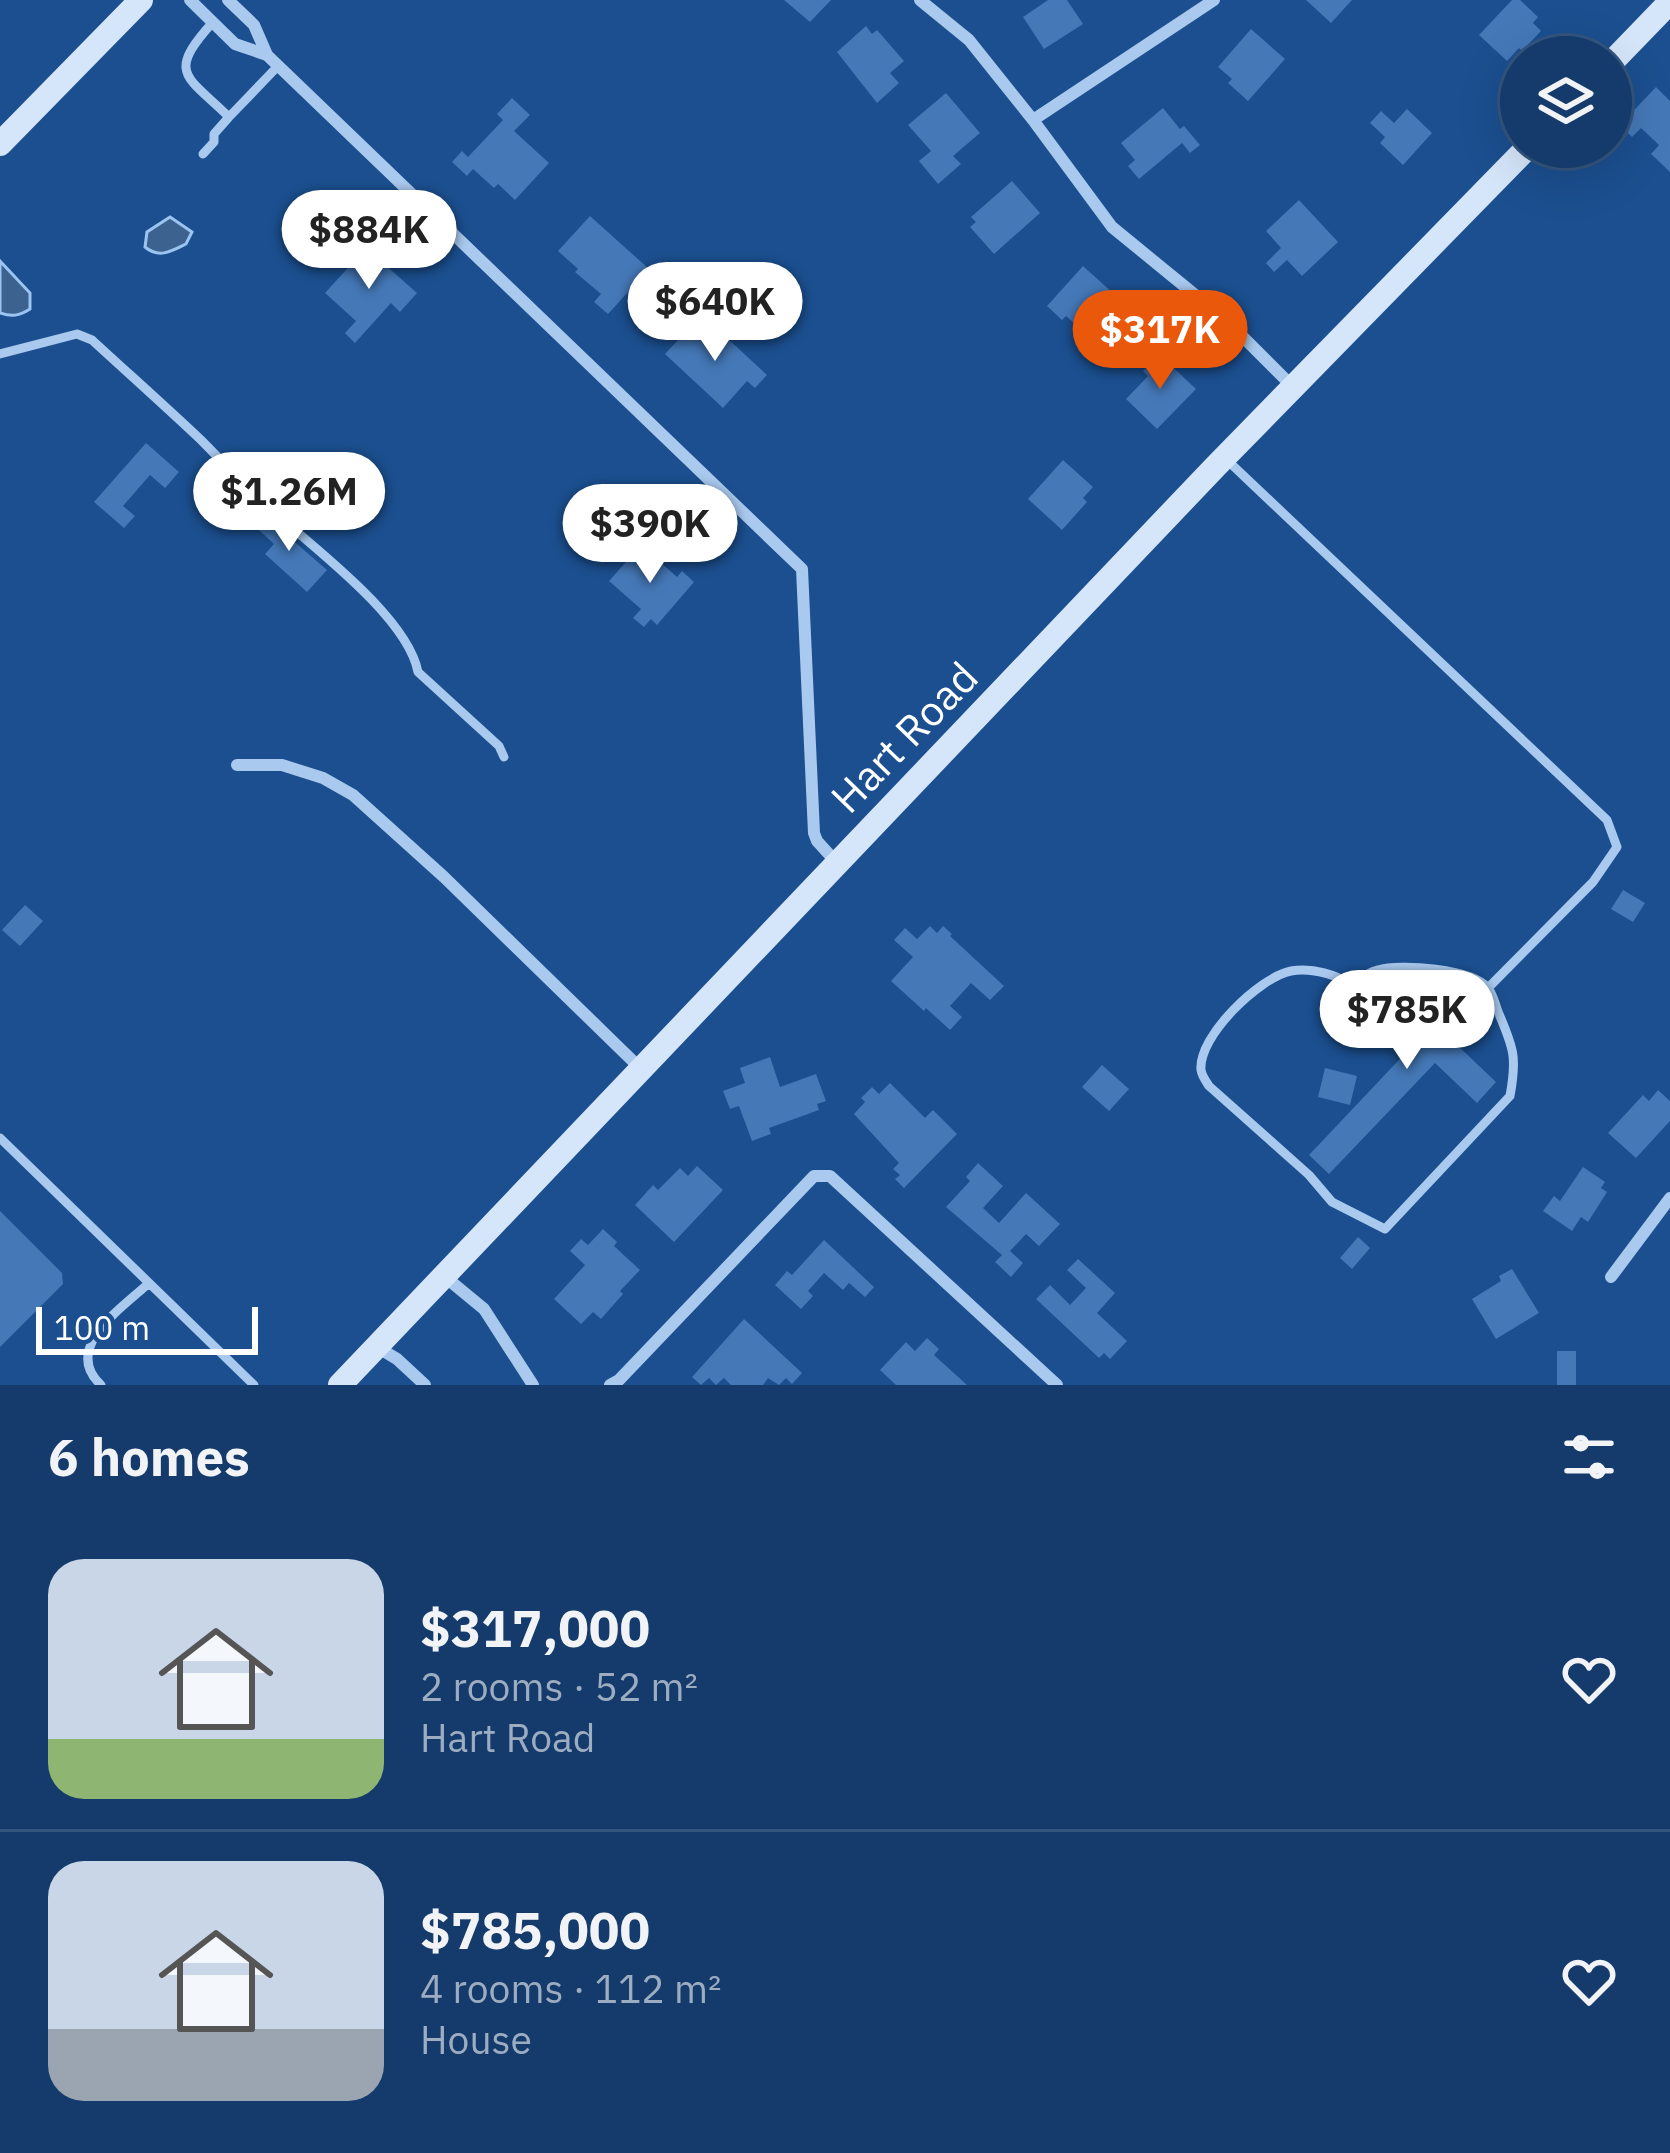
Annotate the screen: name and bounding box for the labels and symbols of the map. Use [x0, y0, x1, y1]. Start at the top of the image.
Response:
pin: $884K [285, 190, 453, 292]
pin: $640K [631, 262, 799, 364]
pin: $317K [1076, 290, 1244, 392]
pin: $1.26M [191, 452, 387, 554]
pin: $390K [566, 484, 734, 586]
street label: Hart Road [819, 650, 989, 824]
pin: $785K [1323, 970, 1491, 1072]
scale bar [36, 1301, 258, 1354]

